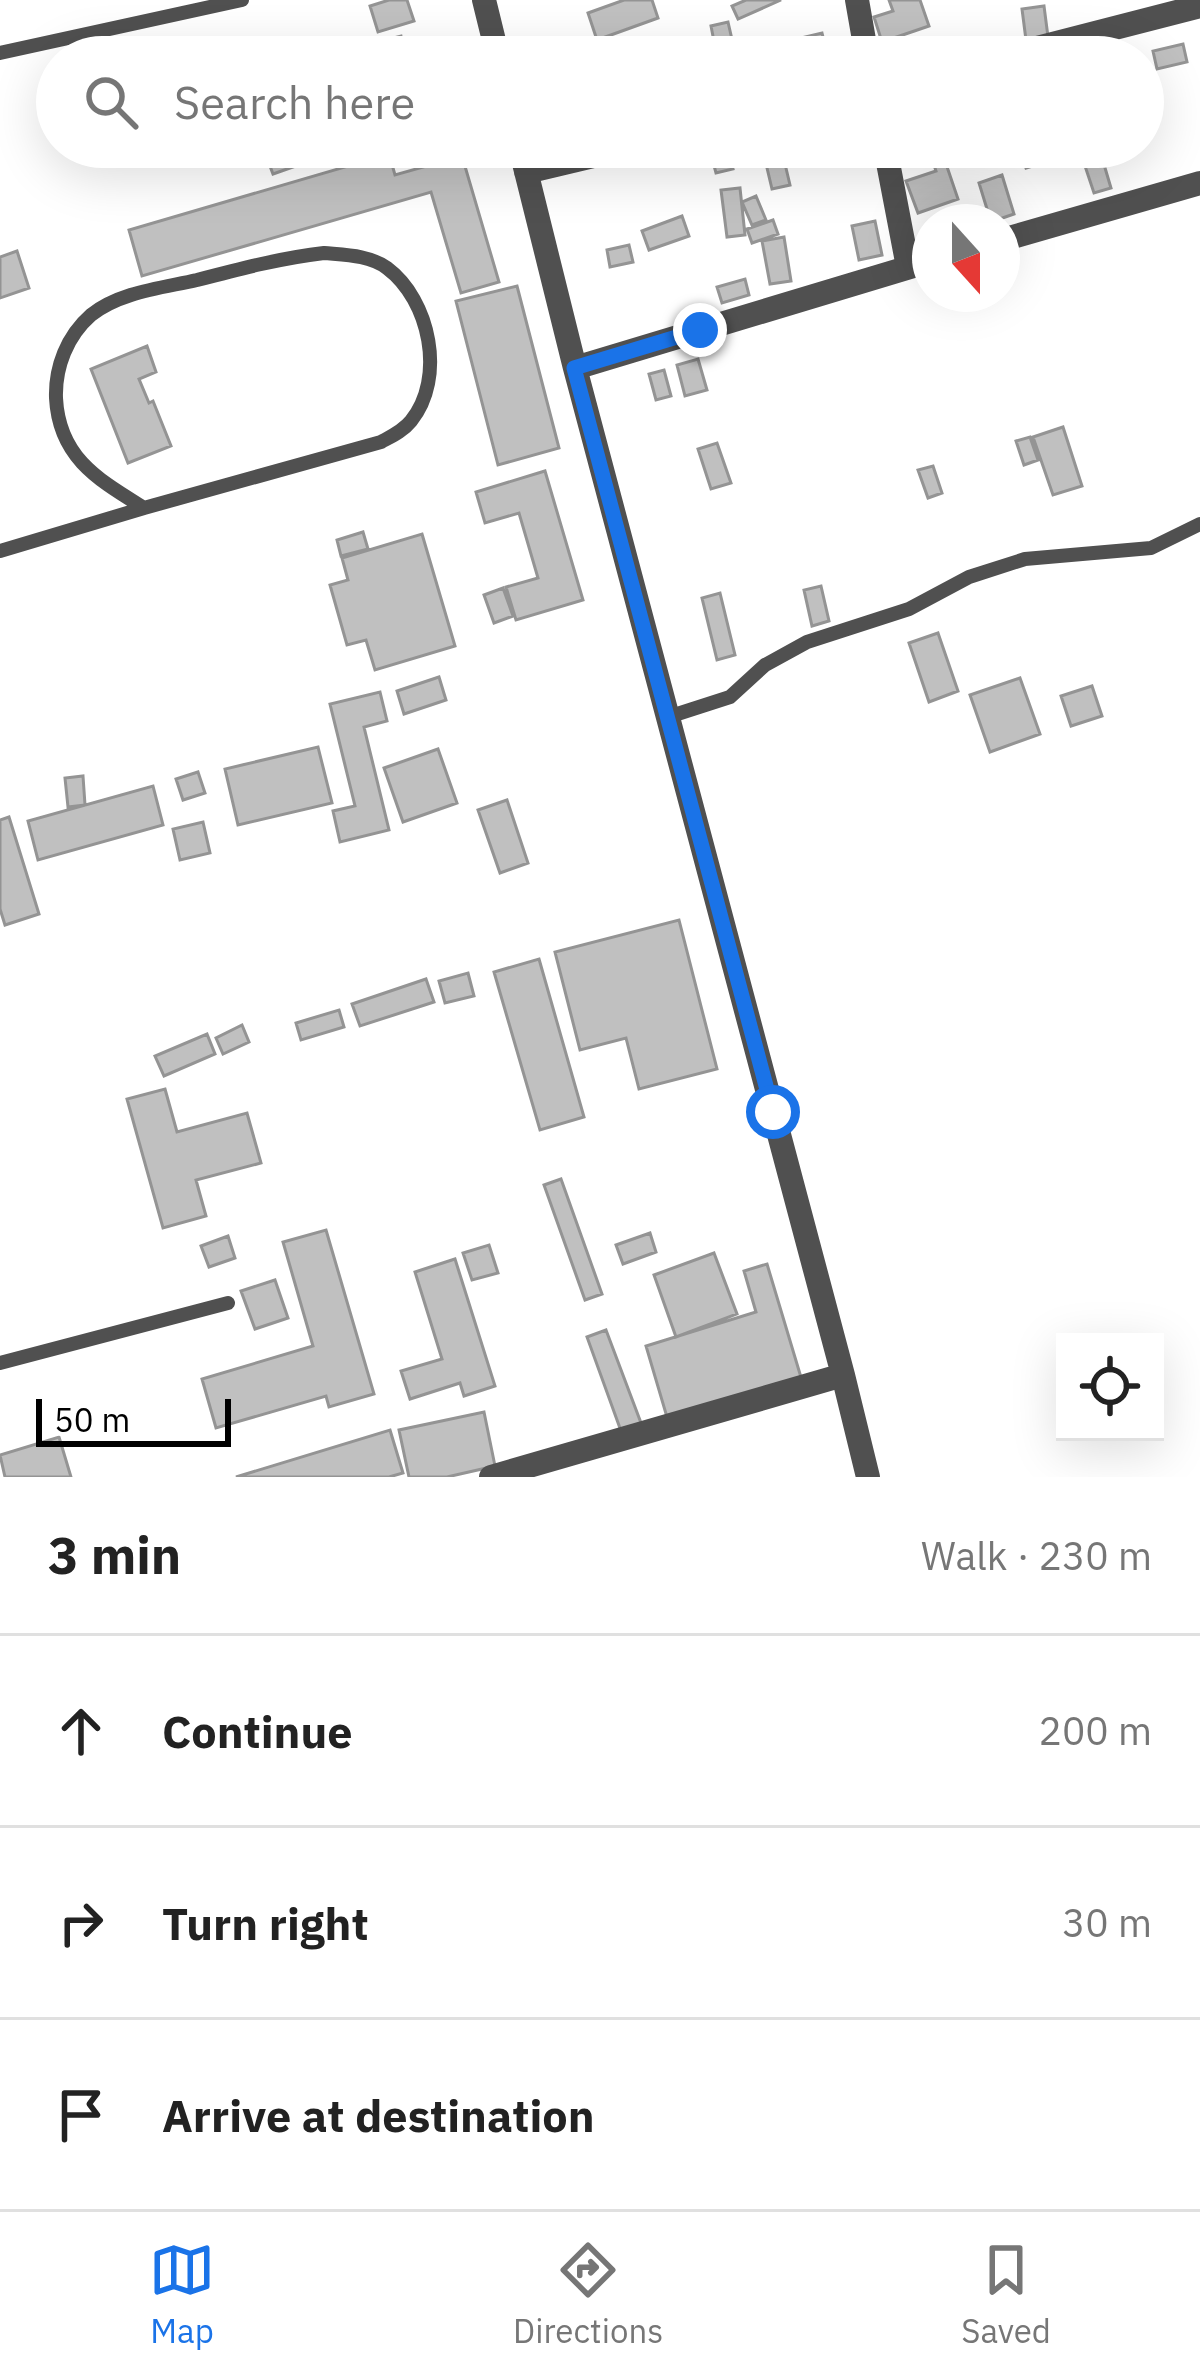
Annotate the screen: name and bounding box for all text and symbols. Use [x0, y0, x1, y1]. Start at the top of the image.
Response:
search box [36, 36, 1164, 168]
icon: search [78, 69, 144, 135]
text: Search here [174, 73, 415, 131]
north arrow [912, 204, 1020, 312]
route end [673, 303, 727, 357]
route start [746, 1085, 800, 1139]
map controls [1056, 1333, 1164, 1441]
button: locate [1056, 1333, 1164, 1441]
scale bar [36, 1393, 231, 1446]
text: 50 m [54, 1398, 130, 1441]
text: 3 min [48, 1522, 181, 1588]
text: Walk · 230 m [921, 1530, 1152, 1581]
icon: ahead [48, 1698, 114, 1764]
text: Continue [162, 1702, 353, 1760]
text: 200 m [1039, 1705, 1152, 1756]
icon: right [48, 1890, 114, 1956]
text: Turn right [162, 1894, 369, 1952]
text: 30 m [1062, 1897, 1152, 1948]
icon: arrive [48, 2082, 114, 2148]
text: Arrive at destination [162, 2086, 595, 2144]
tab: Map [149, 2237, 215, 2352]
tab: Directions [513, 2237, 663, 2352]
tab: Saved [961, 2237, 1051, 2352]

